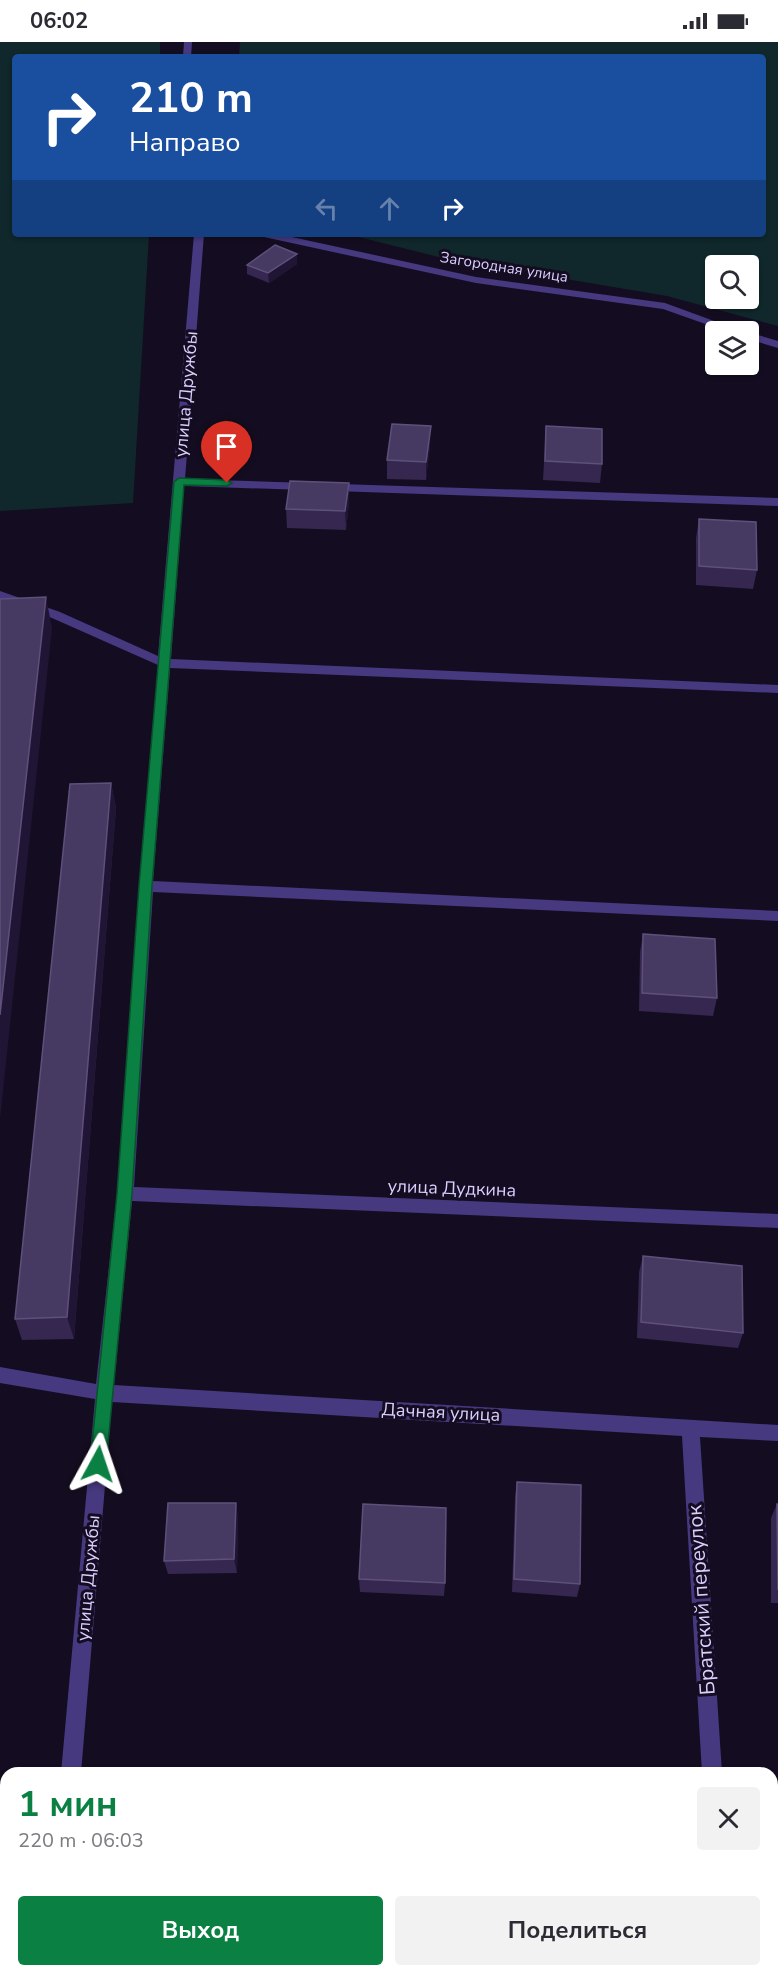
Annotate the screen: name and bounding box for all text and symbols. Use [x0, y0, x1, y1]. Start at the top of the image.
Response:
text: 06:02 [30, 6, 88, 36]
text: 210 m [129, 70, 253, 127]
icon: right [30, 78, 108, 156]
text: Направо [129, 124, 240, 161]
icon: left [310, 192, 343, 225]
icon: ahead [373, 192, 406, 225]
icon: right [436, 192, 469, 225]
street label: Загородная улица [438, 247, 570, 287]
map controls [705, 255, 759, 375]
button: search [705, 255, 759, 309]
button: layers [705, 321, 759, 375]
street label: улица Дружбы [169, 330, 203, 458]
pin [201, 421, 252, 483]
icon: arrive [210, 430, 243, 463]
street label: улица Дудкина [387, 1174, 517, 1202]
street label: Дачная улица [381, 1397, 501, 1427]
position arrow [66, 1432, 130, 1496]
street label: Братский переулок [680, 1503, 722, 1696]
street label: улица Дружбы [71, 1514, 105, 1642]
text: 1 мин [18, 1780, 118, 1829]
button: close [697, 1787, 760, 1850]
text: 220 m · 06:03 [18, 1827, 144, 1854]
button: Выход [18, 1896, 383, 1965]
button: Поделиться [395, 1896, 760, 1965]

